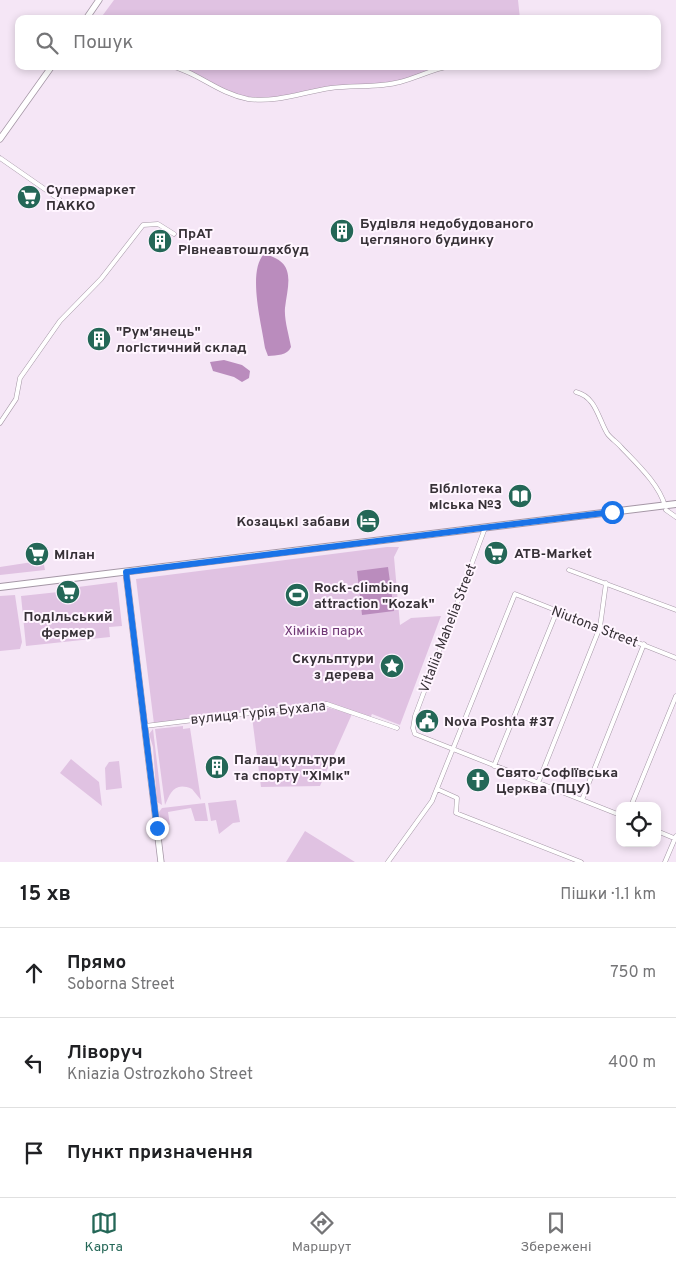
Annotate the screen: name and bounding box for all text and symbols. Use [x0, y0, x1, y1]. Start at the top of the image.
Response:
search box [15, 15, 661, 70]
icon: search [33, 29, 61, 57]
text: Пошук [73, 31, 133, 55]
place label: Супермаркет ПАККО [46, 182, 136, 215]
supermarket icon: Супермаркет ПАККО [16, 184, 42, 210]
place label: Будівля недобудованого цегляного будинку [360, 216, 534, 249]
building icon: Будівля недобудованого цегляного будинку [329, 218, 355, 244]
place label: ПрАТ Рівнеавтошляхбуд [178, 226, 309, 259]
building icon: ПрАТ Рівнеавтошляхбуд [147, 228, 173, 254]
place label: "Рум'янець" логістичний склад [116, 324, 247, 357]
building icon: "Рум'янець" логістичний склад [86, 326, 112, 352]
place label: Бібліотека міська №3 [429, 481, 502, 514]
library icon: Бібліотека міська №3 [507, 483, 533, 509]
route start [601, 501, 624, 524]
hotel icon: Козацькі забави [355, 508, 381, 534]
place label: Козацькі забави [237, 514, 350, 531]
supermarket icon: ATB-Market [483, 540, 509, 566]
supermarket icon: Мілан [24, 541, 50, 567]
place label: ATB-Market [514, 546, 592, 563]
place label: Мілан [54, 547, 95, 564]
street label: Vitaliia Mahelia Street [416, 562, 481, 695]
supermarket icon: Подільський фермер [55, 579, 81, 605]
place label: Rock-climbing attraction "Kozak" [314, 580, 435, 613]
sports icon: Rock-climbing attraction "Kozak" [284, 582, 310, 608]
street label: Niutona Street [549, 603, 640, 652]
place label: Подільський фермер [23, 609, 113, 642]
park label: Хіміків парк [284, 623, 364, 640]
place label: Скульптури з дерева [292, 651, 374, 684]
place icon: Скульптури з дерева [379, 653, 405, 679]
street label: вулиця Гурія Бухала [190, 698, 327, 729]
public building icon: Nova Poshta #37 [414, 708, 440, 734]
place label: Nova Poshta #37 [444, 714, 554, 731]
place label: Палац культури та спорту "Хімік" [234, 752, 350, 785]
building icon: Палац культури та спорту "Хімік" [204, 754, 230, 780]
place label: Свято-Софіївська Церква (ПЦУ) [496, 765, 618, 798]
church icon: Свято-Софіївська Церква (ПЦУ) [465, 767, 491, 793]
map controls [616, 802, 661, 847]
button: locate [616, 802, 661, 847]
route end [146, 817, 169, 840]
text: 15 хв [20, 881, 71, 908]
text: Пішки · 1.1 km [560, 885, 656, 905]
text: Прямо [67, 951, 126, 975]
icon: ahead [20, 959, 48, 987]
text: 750 m [610, 963, 656, 983]
text: Soborna Street [67, 975, 175, 995]
text: Ліворуч [67, 1041, 143, 1065]
icon: left [20, 1049, 48, 1077]
text: 400 m [608, 1053, 656, 1073]
text: Kniazia Ostrozkoho Street [67, 1065, 253, 1085]
icon: arrive [20, 1139, 48, 1167]
text: Пункт призначення [67, 1141, 253, 1165]
tab: Карта [85, 1209, 123, 1256]
tab: Маршрут [292, 1209, 351, 1256]
tab: Збережені [520, 1209, 591, 1256]

